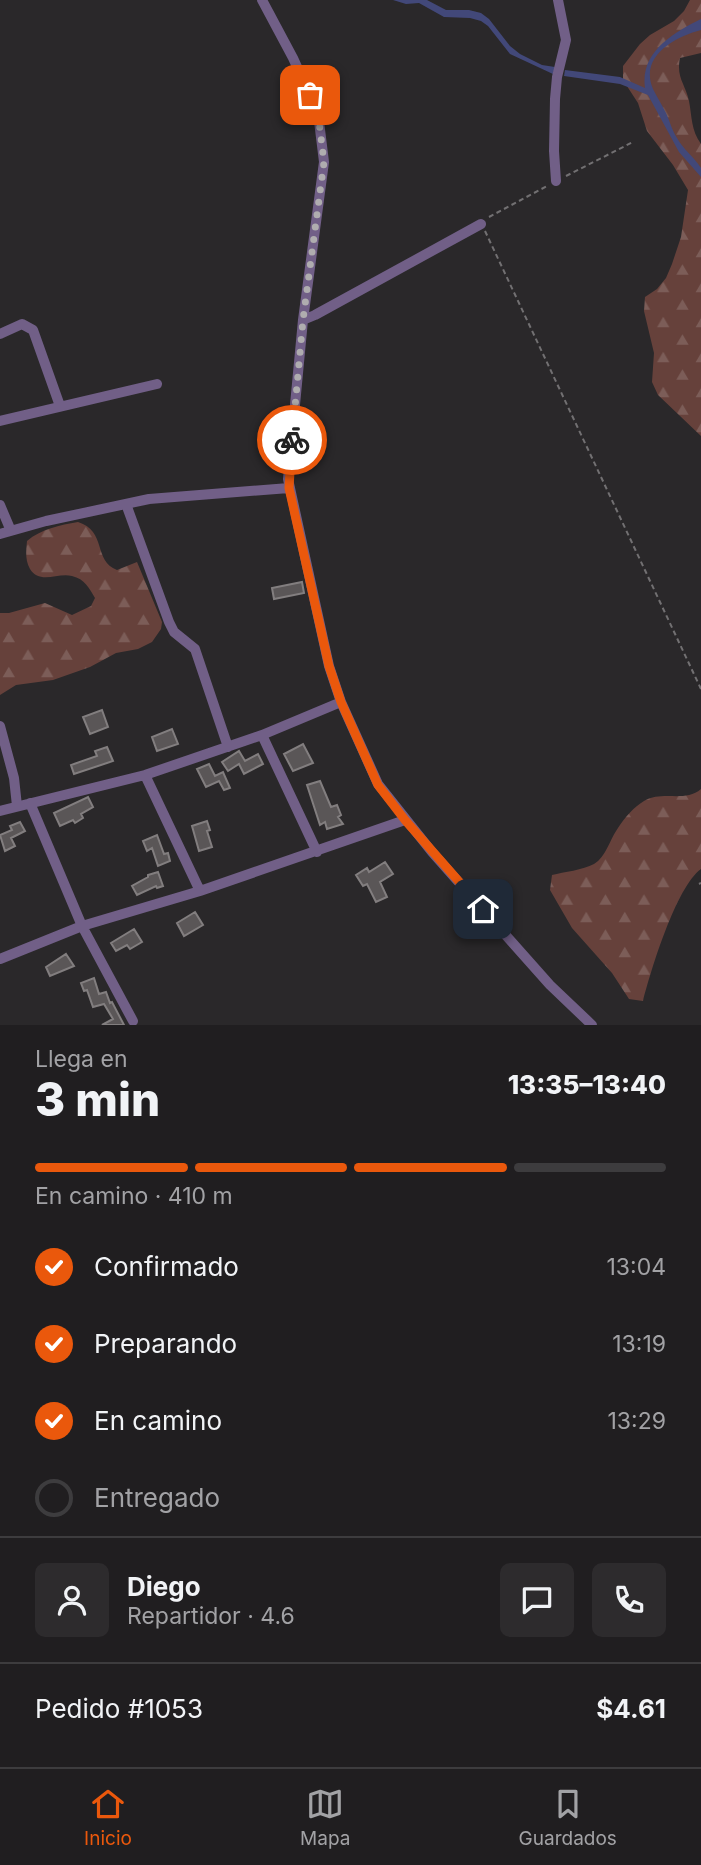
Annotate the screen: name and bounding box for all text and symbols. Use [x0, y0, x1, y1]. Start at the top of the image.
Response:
pin [280, 65, 340, 125]
icon: bag [291, 76, 329, 114]
courier [257, 405, 327, 475]
icon: bike [273, 421, 311, 459]
pin [453, 879, 513, 939]
icon: home [464, 890, 502, 928]
text: Llega en [35, 1045, 127, 1073]
text: 13:35–13:40 [508, 1069, 666, 1100]
text: 3 min [35, 1071, 160, 1127]
text: En camino · 410 m [35, 1182, 233, 1210]
icon: check [35, 1248, 73, 1286]
text: Confirmado [94, 1251, 239, 1282]
text: 13:04 [606, 1253, 666, 1281]
icon: check [35, 1325, 73, 1363]
text: Preparando [94, 1328, 237, 1359]
text: 13:19 [612, 1330, 666, 1358]
icon: check [35, 1402, 73, 1440]
text: En camino [94, 1405, 222, 1436]
text: 13:29 [608, 1407, 666, 1435]
text: Entregado [94, 1482, 220, 1513]
button: person [35, 1563, 109, 1637]
button: chat [500, 1563, 574, 1637]
button: phone [592, 1563, 666, 1637]
text: Diego [127, 1571, 201, 1602]
text: Repartidor · 4.6 [127, 1602, 295, 1630]
text: Pedido #1053 [35, 1693, 203, 1724]
text: $4.61 [596, 1693, 666, 1724]
tab: Inicio [84, 1785, 132, 1850]
tab: Mapa [300, 1785, 350, 1850]
tab: Guardados [519, 1785, 617, 1850]

